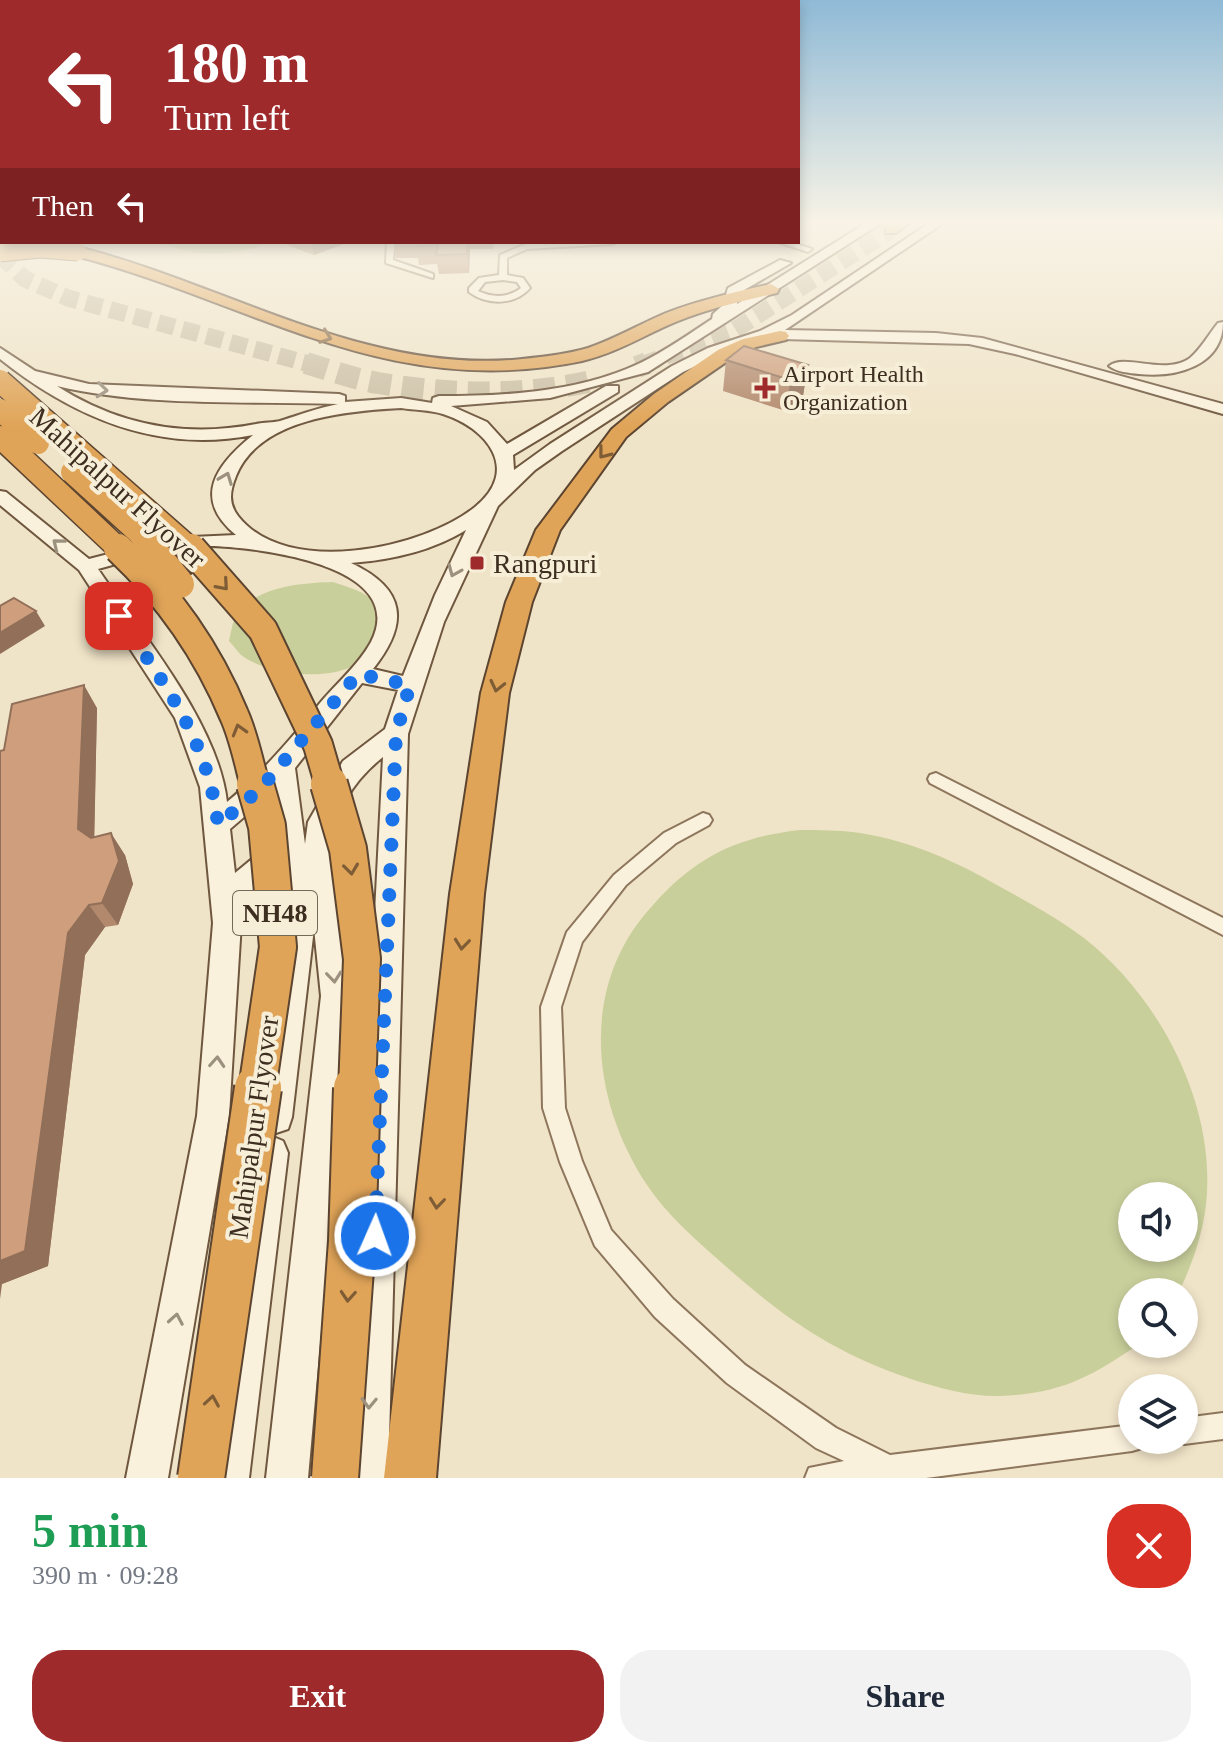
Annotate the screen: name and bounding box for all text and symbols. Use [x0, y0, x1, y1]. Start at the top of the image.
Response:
icon: left [32, 32, 136, 136]
text: 180 m [164, 32, 309, 94]
text: Turn left [164, 98, 290, 138]
icon: left [110, 184, 154, 228]
text: Then [32, 189, 94, 222]
one-way arrow [318, 327, 332, 344]
place label: Airport Health Organization [783, 361, 924, 415]
marker: Airport Health Organization [754, 377, 776, 399]
one-way arrow [96, 381, 109, 398]
street label: Mahipalpur Flyover [24, 401, 212, 575]
one-way arrow [599, 444, 613, 459]
one-way arrow [216, 472, 233, 486]
one-way arrow [53, 539, 67, 554]
place label: Rangpuri [493, 548, 597, 579]
marker: Rangpuri [468, 554, 486, 572]
one-way arrow [448, 563, 464, 578]
one-way arrow [213, 575, 228, 590]
pin [85, 582, 153, 650]
icon: arrive [97, 594, 141, 638]
one-way arrow [489, 679, 506, 693]
one-way arrow [232, 724, 248, 738]
one-way arrow [342, 862, 359, 876]
road number: NH48 [233, 891, 317, 935]
one-way arrow [454, 938, 471, 951]
one-way arrow [325, 971, 342, 984]
street label: Mahipalpur Flyover [223, 1013, 285, 1241]
one-way arrow [208, 1055, 225, 1068]
map controls [1118, 1182, 1198, 1454]
button: sound [1118, 1182, 1198, 1262]
position arrow [333, 1194, 417, 1278]
one-way arrow [429, 1197, 446, 1210]
button: search [1118, 1278, 1198, 1358]
one-way arrow [340, 1290, 357, 1303]
one-way arrow [166, 1312, 183, 1325]
button: layers [1118, 1374, 1198, 1454]
one-way arrow [203, 1394, 220, 1408]
one-way arrow [361, 1397, 378, 1410]
text: 5 min [32, 1504, 148, 1557]
button: close [1107, 1504, 1191, 1588]
text: 390 m · 09:28 [32, 1561, 179, 1590]
button: Exit [32, 1650, 604, 1742]
button: Share [620, 1650, 1191, 1742]

